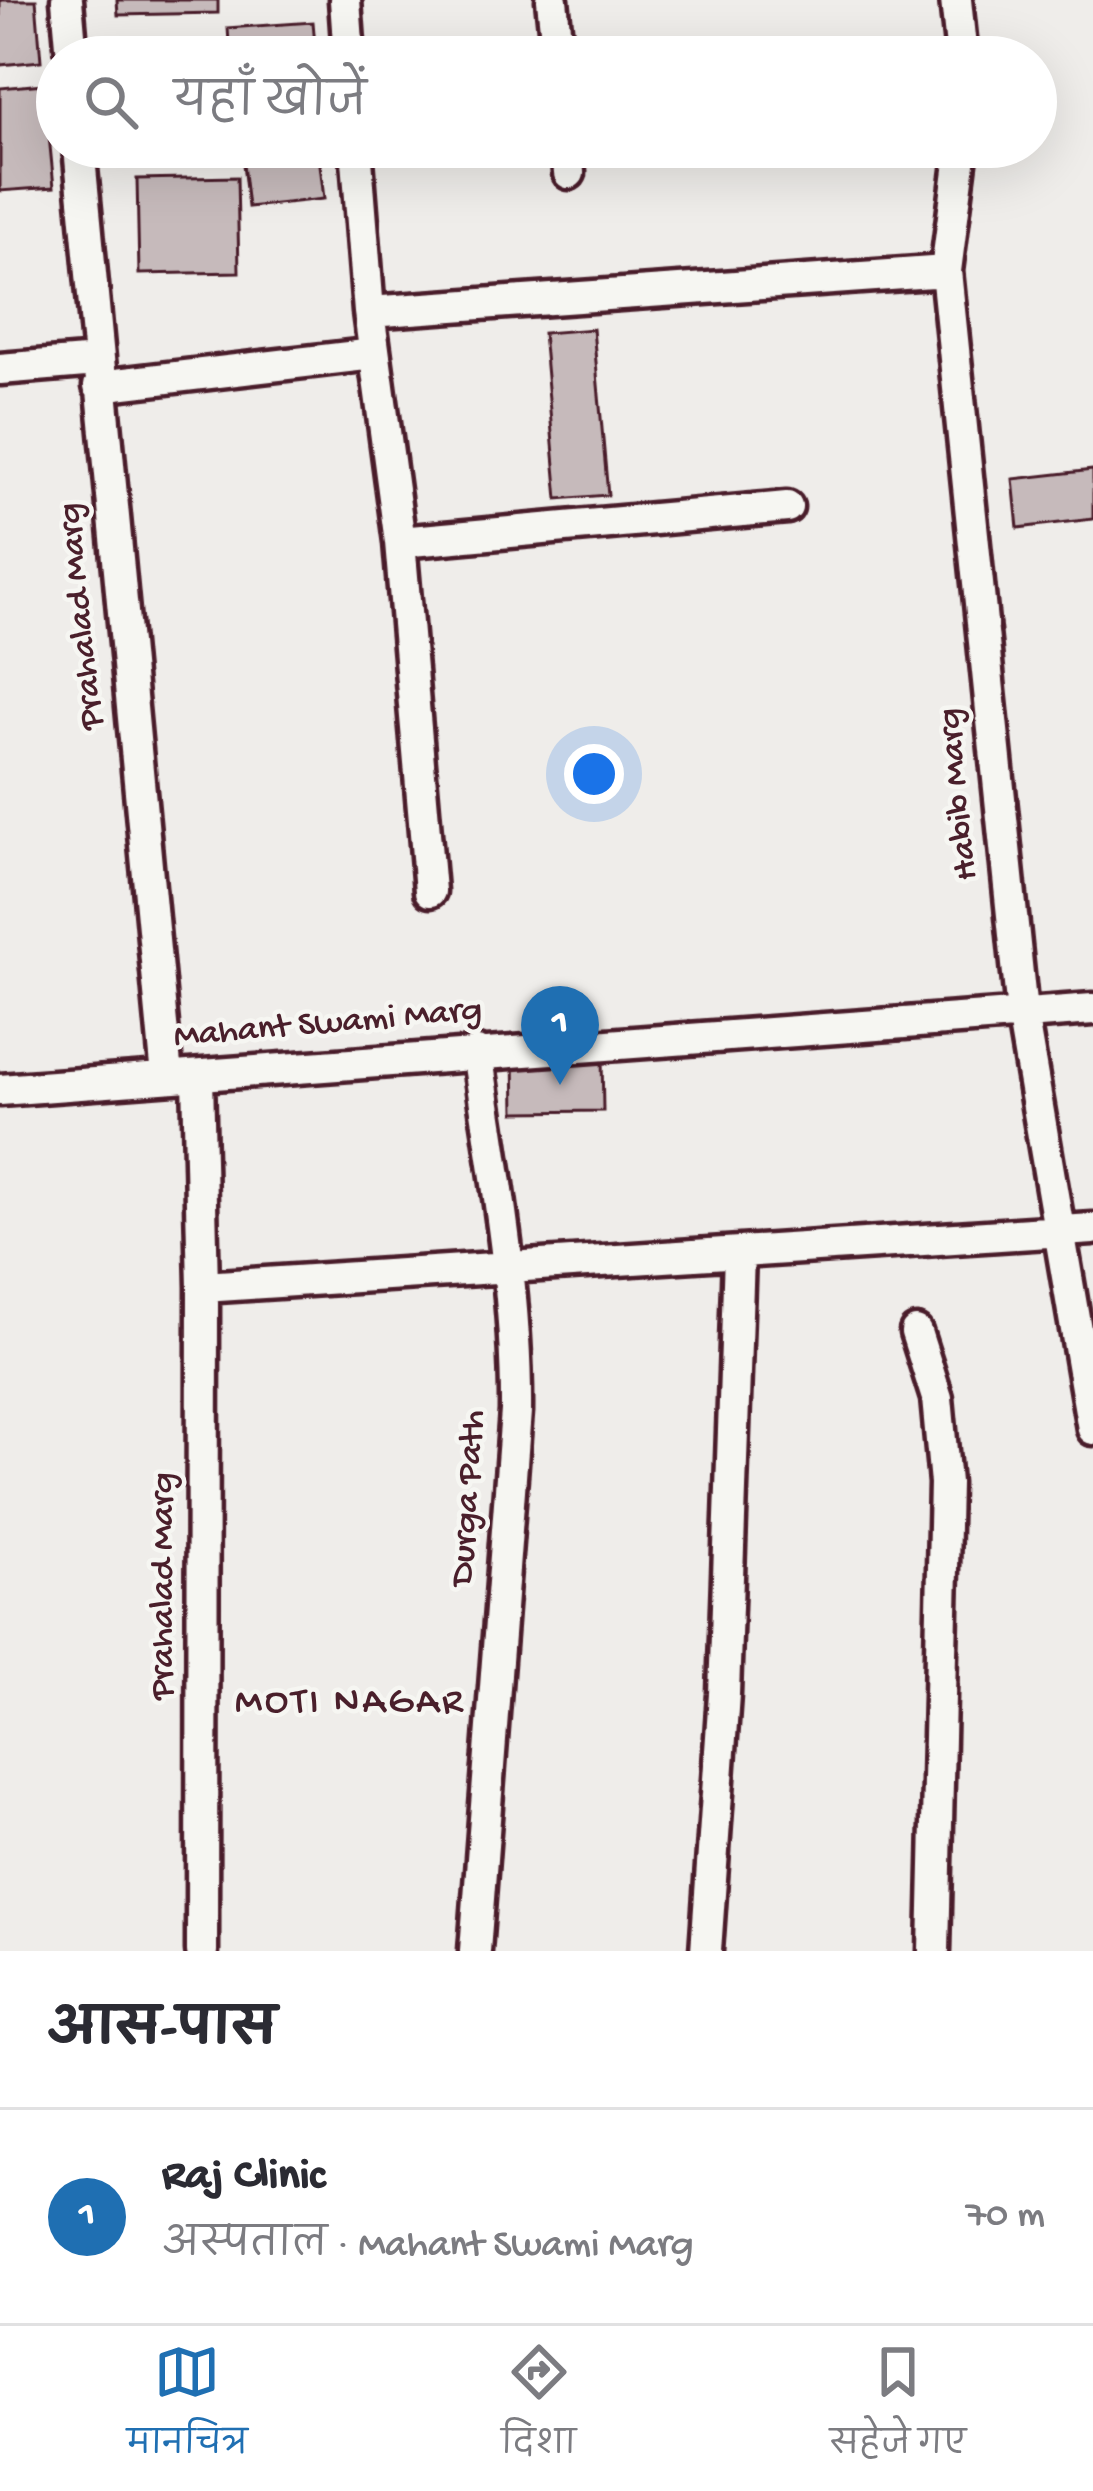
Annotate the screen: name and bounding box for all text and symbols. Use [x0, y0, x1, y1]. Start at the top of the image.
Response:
search box [36, 36, 1057, 168]
icon: search [78, 69, 144, 135]
text: यहाँ खोजें [174, 79, 367, 132]
street label: Prahalad Marg [50, 501, 116, 732]
street label: Habib Marg [930, 706, 990, 882]
your location [564, 744, 624, 804]
pin: 1 [521, 986, 599, 1085]
street label: Mahant Swami Marg [172, 990, 484, 1060]
street label: Durga Path [442, 1409, 498, 1589]
street label: Prahalad Marg [143, 1472, 186, 1701]
district label: MOTI NAGAR [235, 1681, 465, 1727]
text: आस-पास [48, 2004, 277, 2064]
text: Raj Clinic [162, 2151, 325, 2204]
text: 1 [79, 2194, 95, 2240]
text: 70 m [966, 2194, 1045, 2240]
text: अस्पताल · Mahant Swami Marg [162, 2224, 693, 2270]
tab: मानचित्र [127, 2339, 248, 2478]
tab: दिशा [501, 2339, 576, 2478]
tab: सहेजे गए [830, 2339, 966, 2478]

